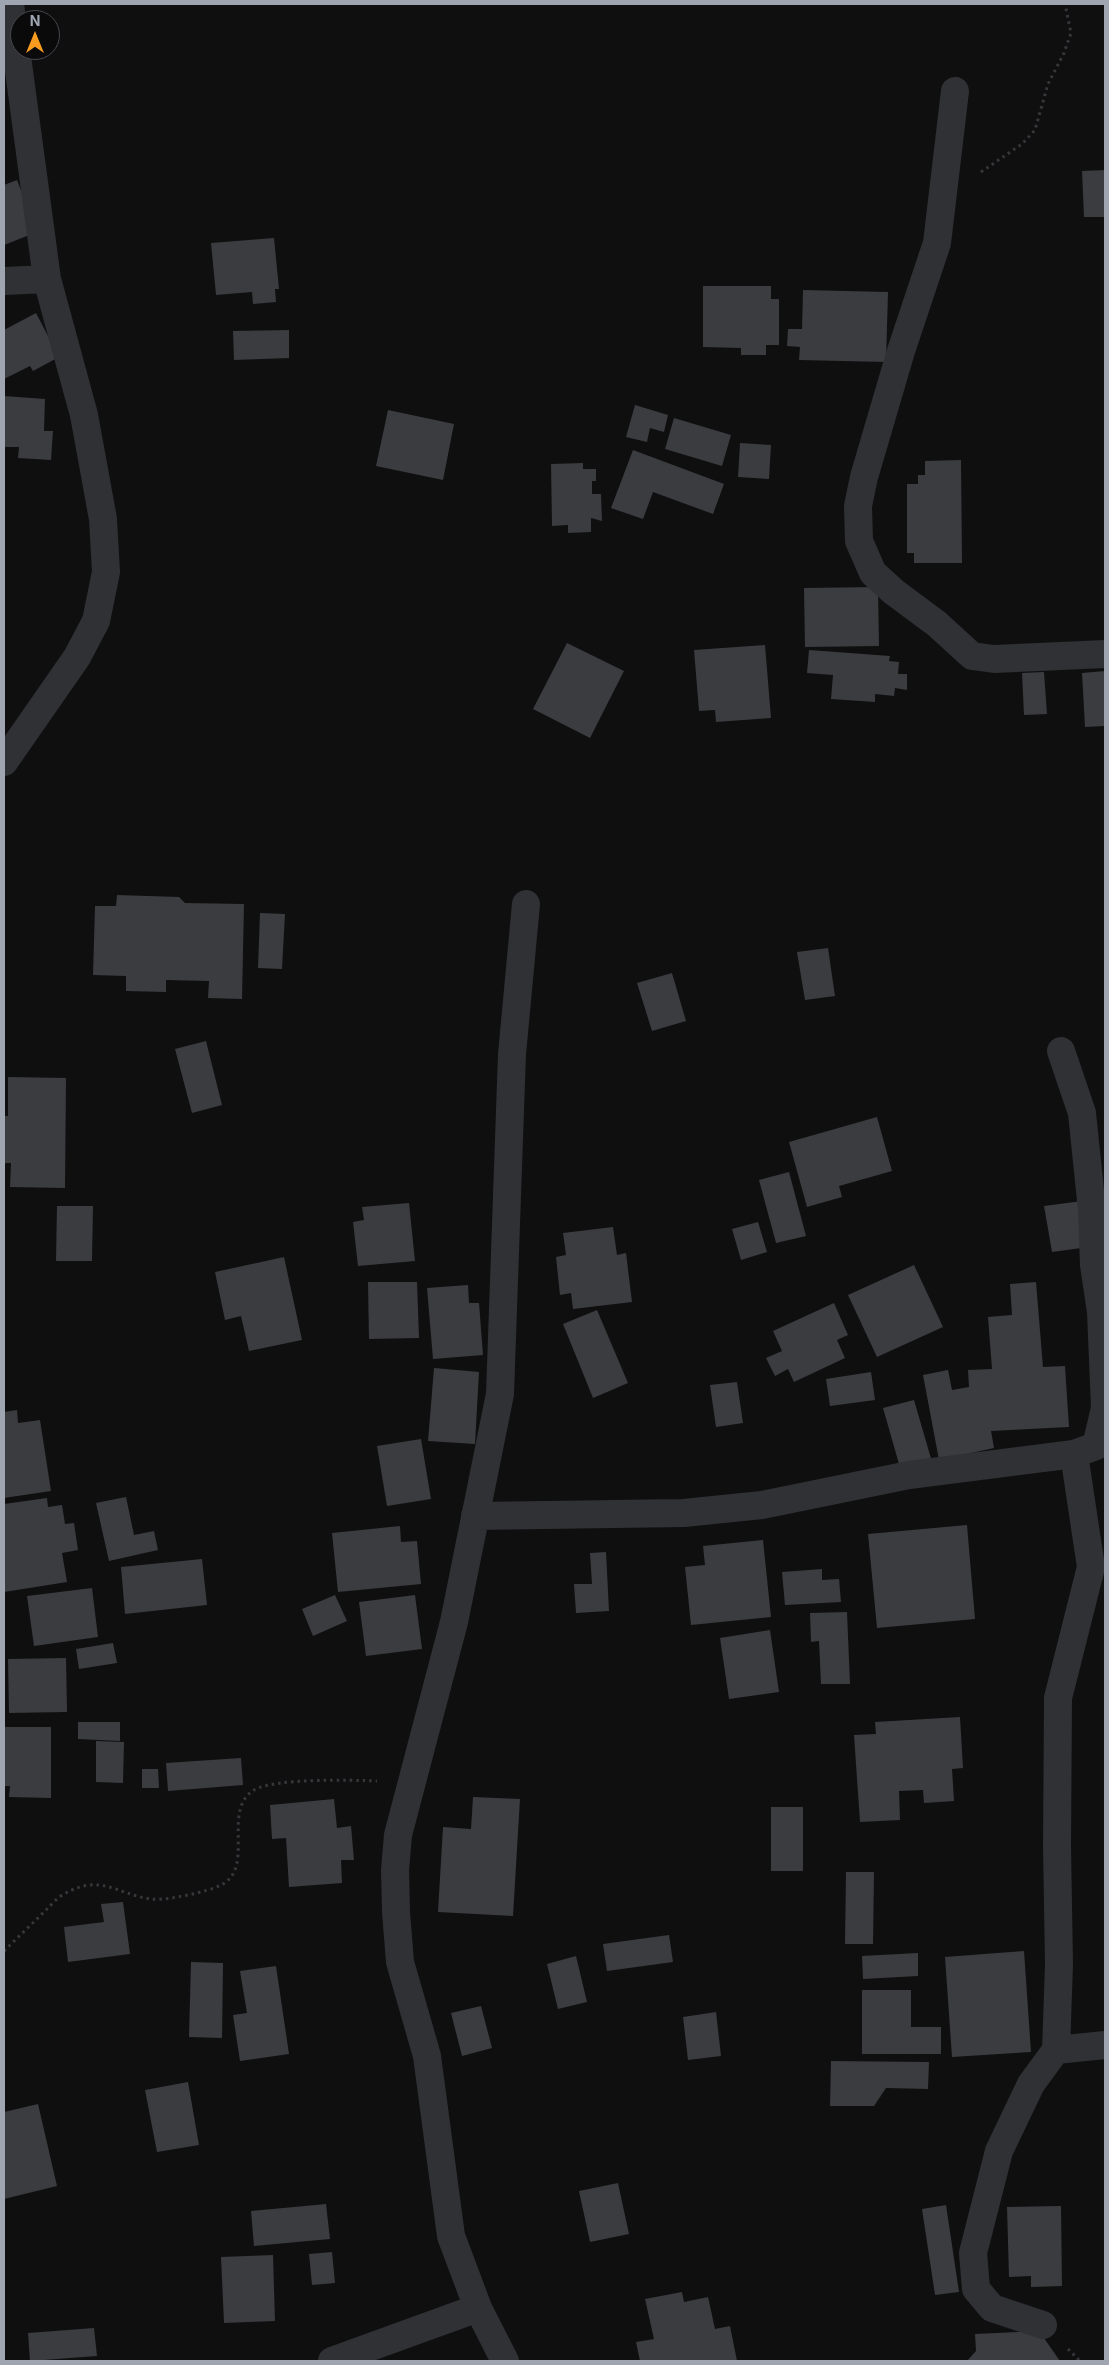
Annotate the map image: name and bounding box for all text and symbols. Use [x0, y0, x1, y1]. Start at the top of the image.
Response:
north arrow [10, 10, 60, 60]
text: N [30, 12, 40, 29]

